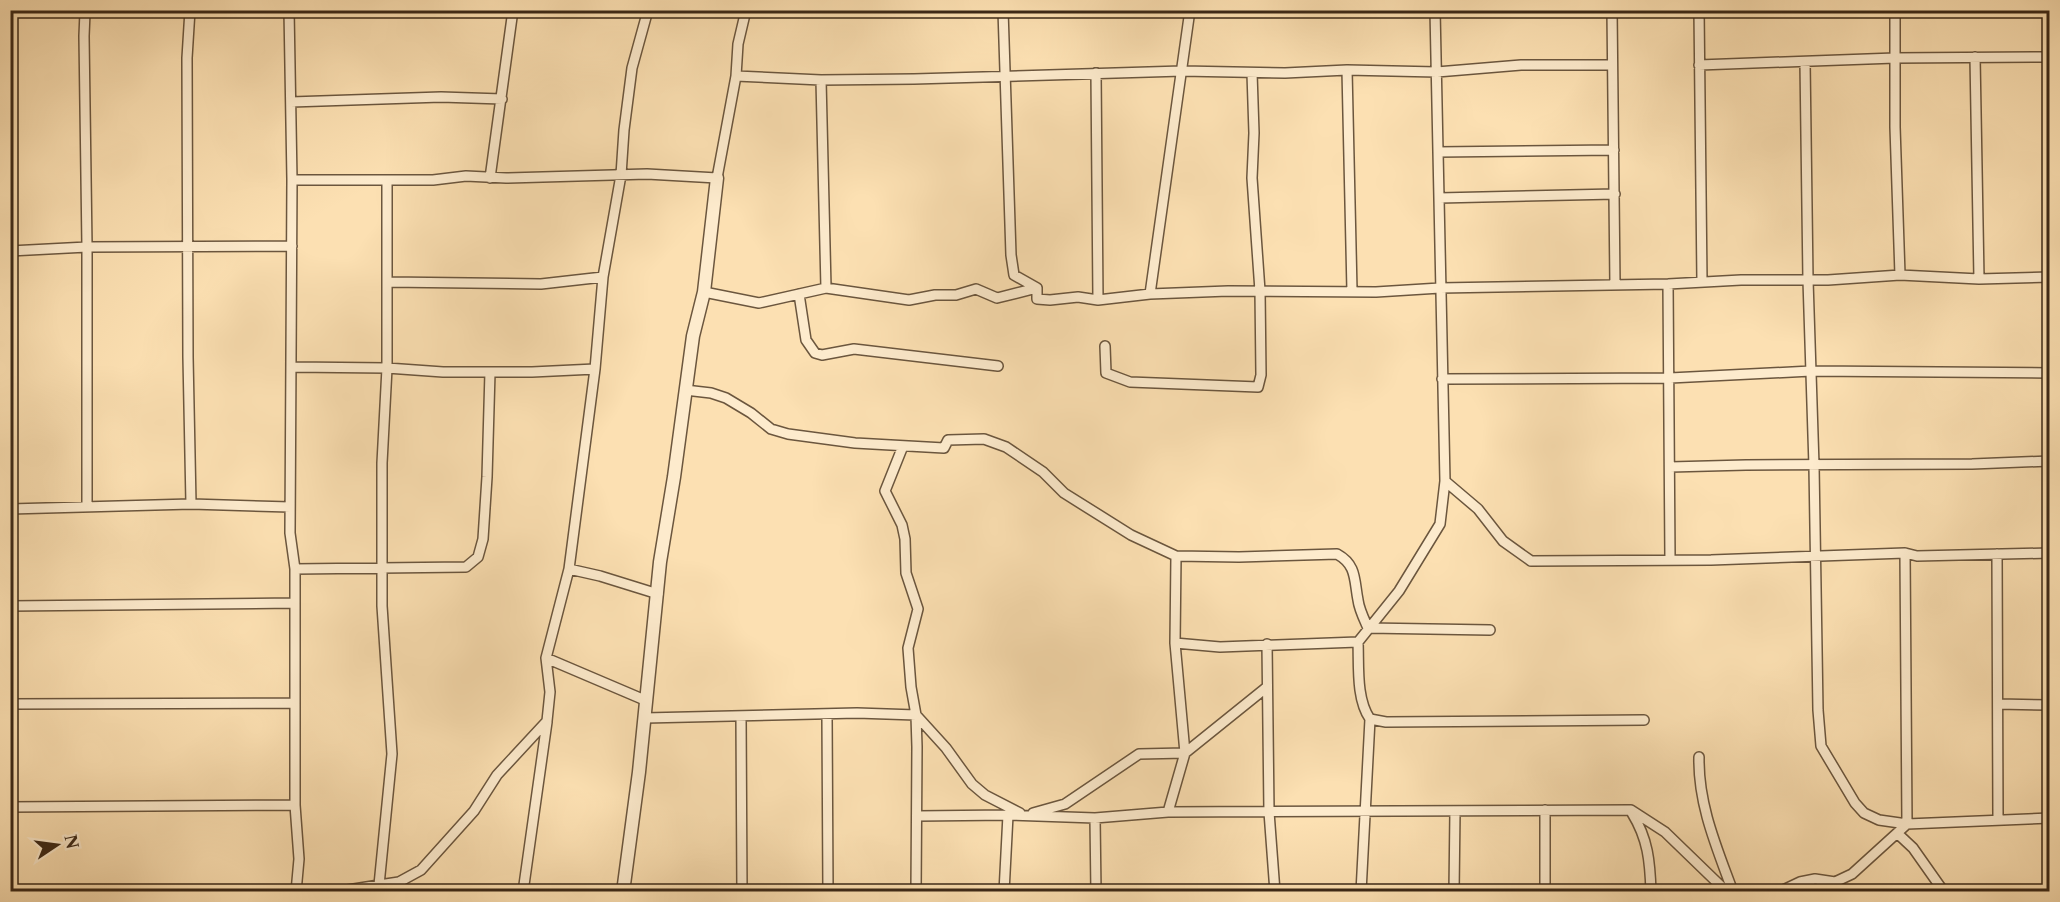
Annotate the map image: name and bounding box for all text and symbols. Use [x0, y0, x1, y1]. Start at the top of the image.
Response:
north arrow [27, 815, 87, 875]
text: N [60, 833, 83, 851]

